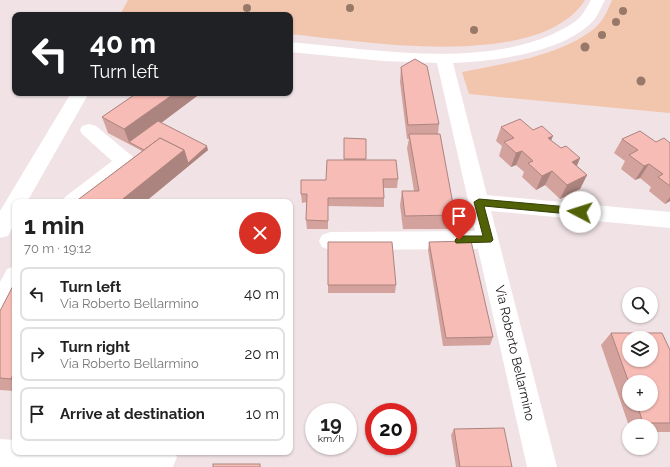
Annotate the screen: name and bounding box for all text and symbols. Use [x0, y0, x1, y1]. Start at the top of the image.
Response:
text: 40 m [90, 27, 156, 60]
icon: left [24, 28, 76, 80]
text: Turn left [90, 61, 159, 82]
position arrow [559, 191, 601, 233]
pin [442, 199, 476, 240]
icon: arrive [448, 205, 470, 227]
text: 1 min [24, 211, 85, 240]
button: close [239, 212, 281, 254]
text: 70 m · 19:12 [24, 241, 91, 256]
text: Turn left [60, 278, 121, 296]
icon: left [26, 283, 48, 305]
street label: Via Roberto Bellarmino [492, 284, 538, 423]
text: 40 m [244, 285, 279, 303]
map controls [622, 287, 658, 455]
button: search [622, 287, 658, 323]
text: Via Roberto Bellarmino [60, 296, 199, 311]
button: layers [622, 331, 658, 367]
text: Turn right [60, 338, 130, 356]
icon: right [26, 343, 48, 365]
text: 20 m [244, 345, 279, 363]
text: Via Roberto Bellarmino [60, 356, 199, 371]
button: + [622, 375, 658, 411]
icon: arrive [26, 403, 48, 425]
speed limit sign: 20 [365, 403, 417, 455]
text: Arrive at destination [60, 405, 205, 423]
text: 10 m [246, 405, 279, 423]
text: 19 [320, 412, 342, 436]
button: − [622, 419, 658, 455]
text: km/h [318, 433, 344, 444]

